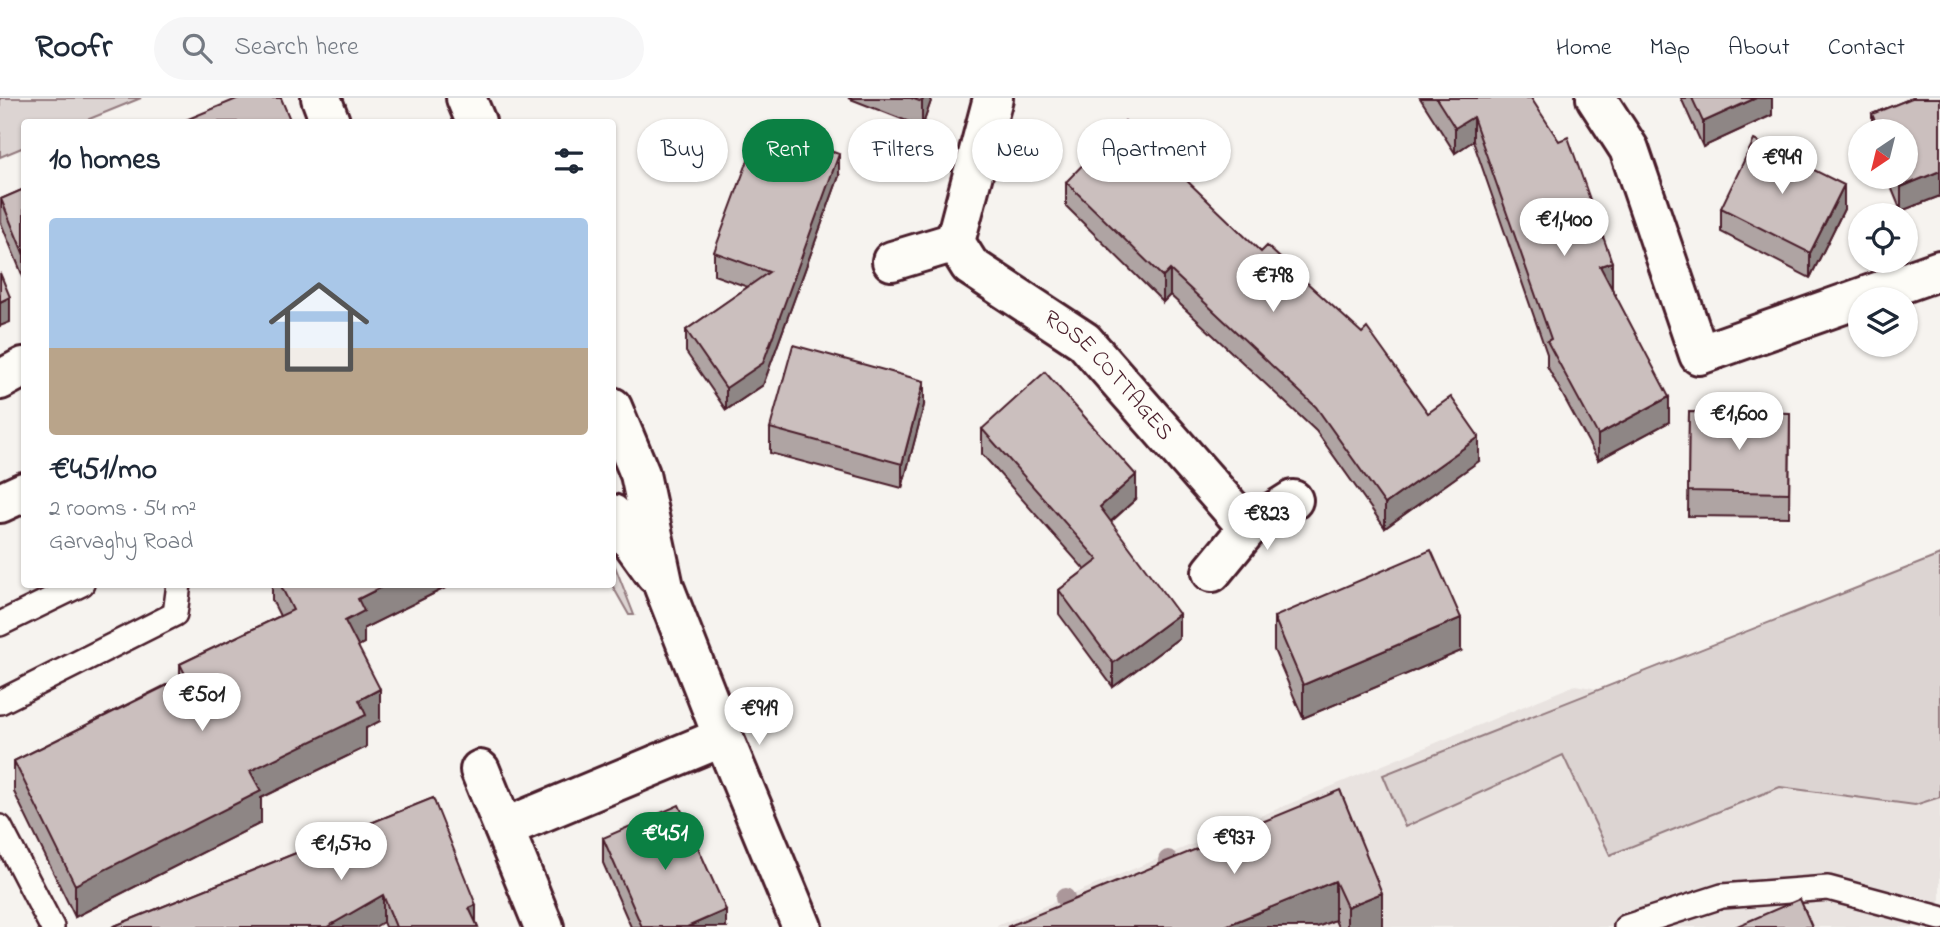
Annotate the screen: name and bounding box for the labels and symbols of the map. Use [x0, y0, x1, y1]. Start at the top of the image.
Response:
north arrow [1848, 119, 1918, 189]
pin: €949 [1741, 136, 1823, 196]
pin: €1,400 [1507, 198, 1621, 258]
pin: €798 [1232, 254, 1314, 314]
street label: ROSE COTTAGES [1037, 302, 1181, 448]
pin: €1,600 [1682, 392, 1796, 452]
pin: €823 [1226, 492, 1308, 552]
pin: €501 [161, 674, 243, 733]
pin: €919 [718, 688, 800, 747]
pin: €451 [624, 812, 706, 872]
pin: €937 [1193, 816, 1275, 876]
pin: €1,570 [284, 822, 398, 882]

